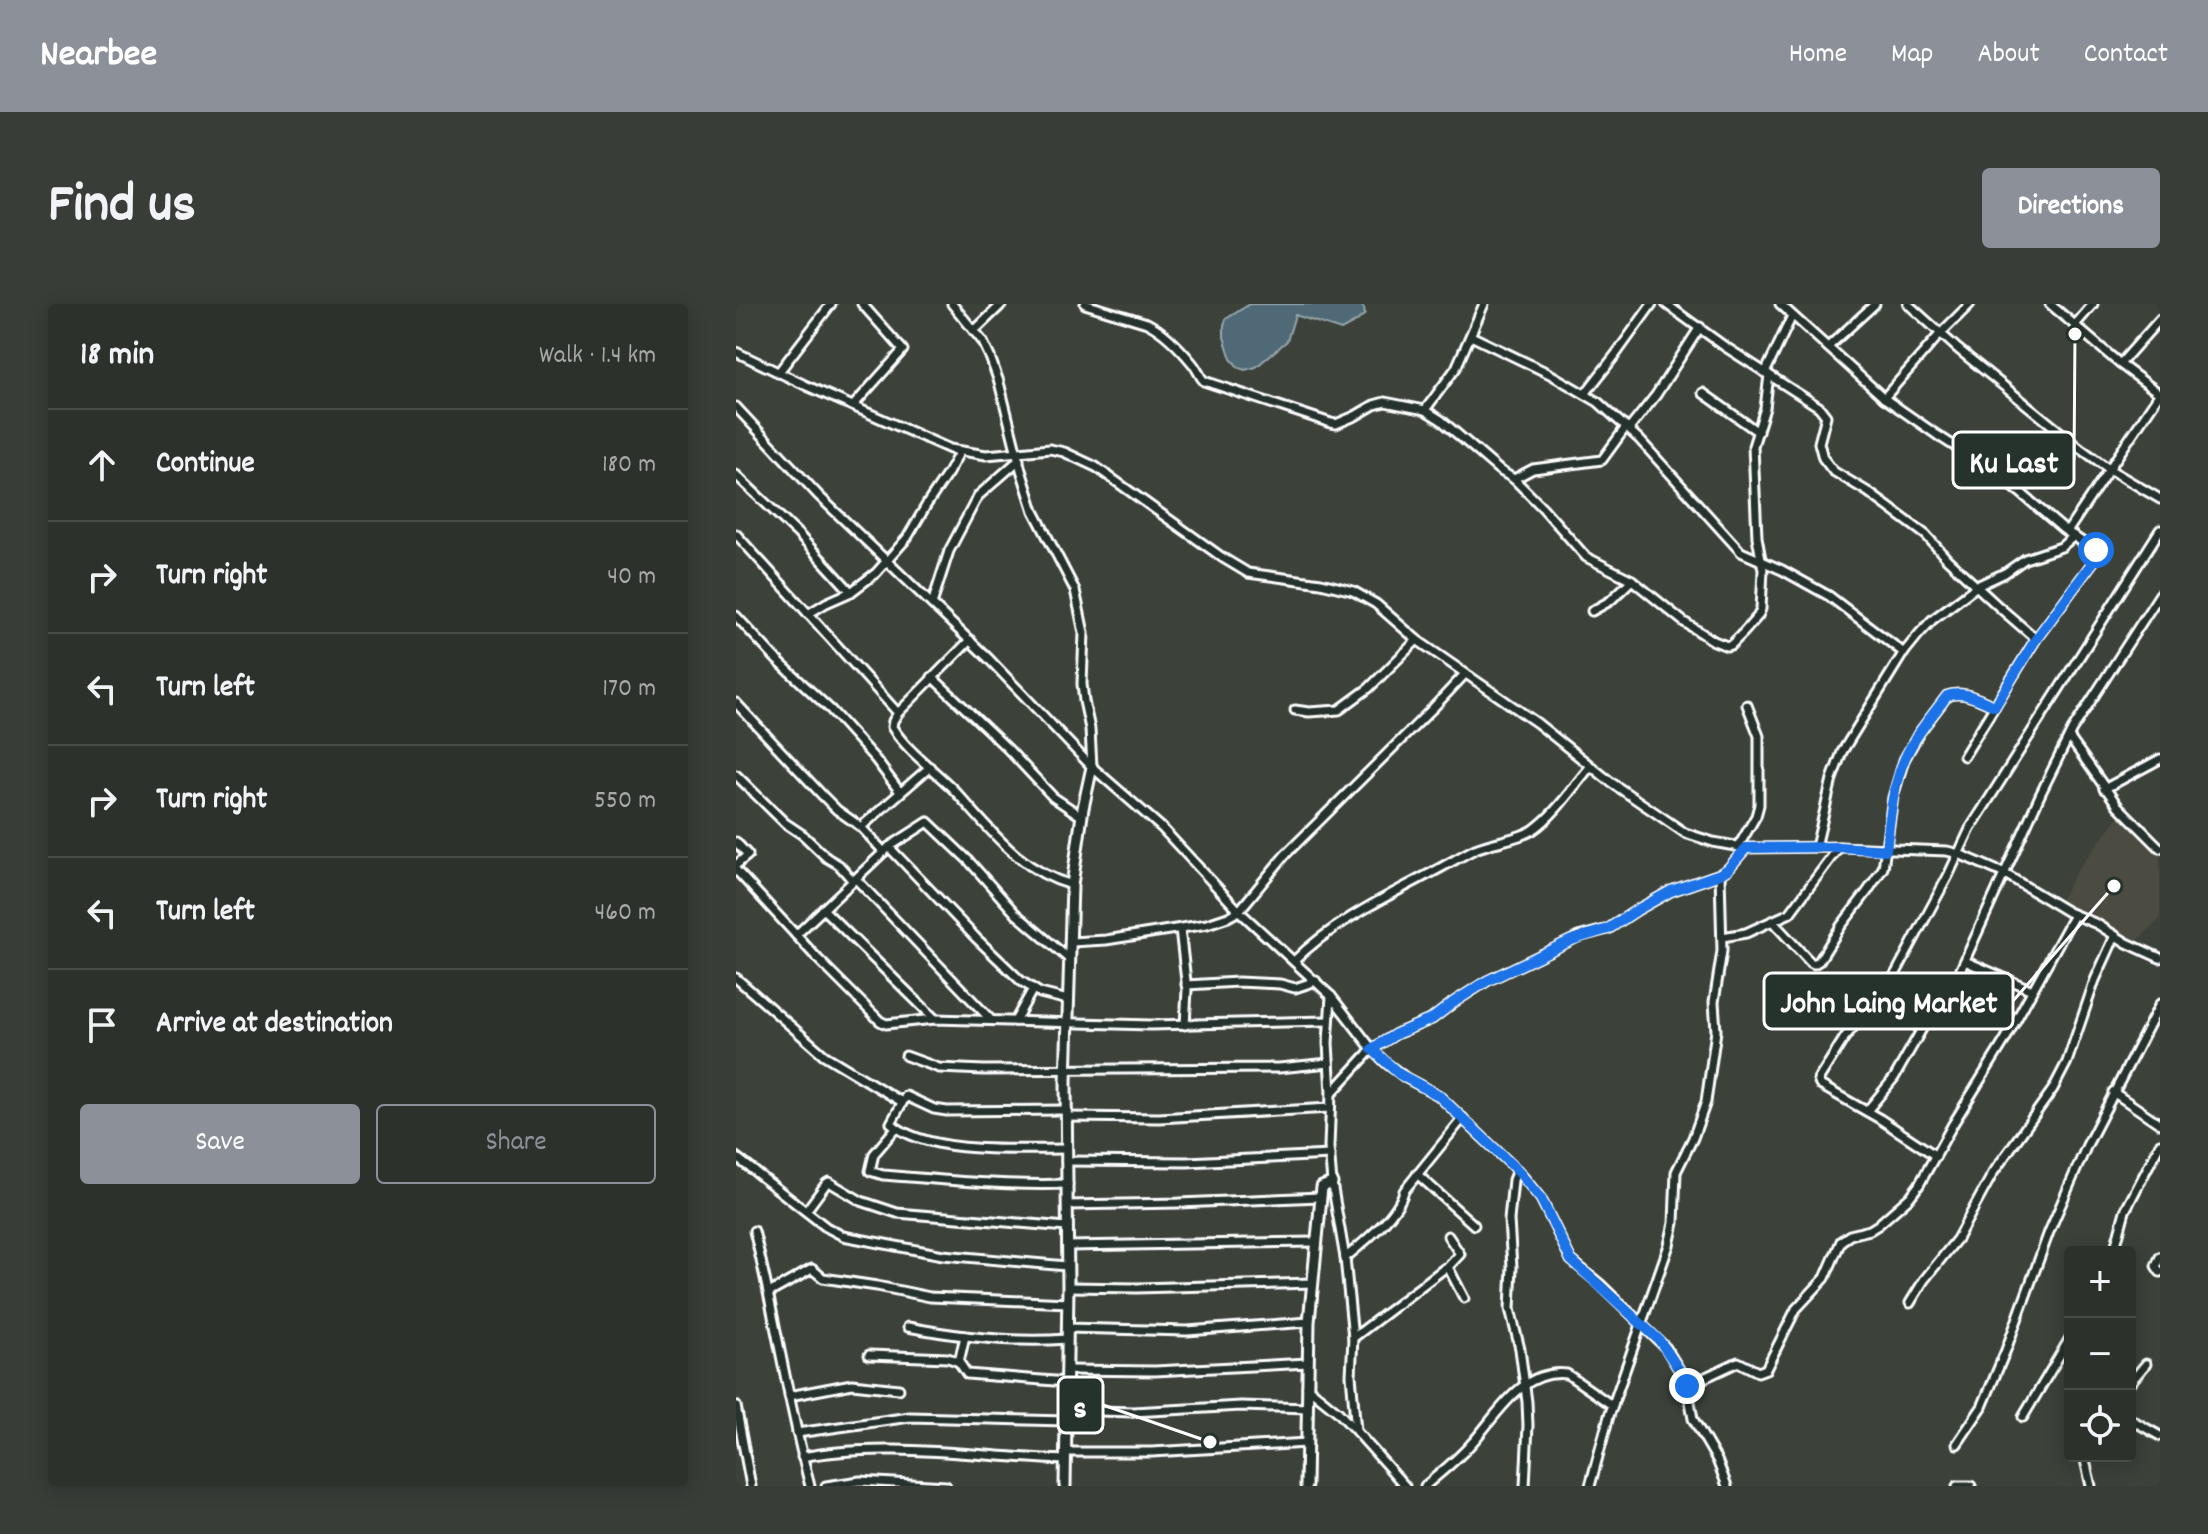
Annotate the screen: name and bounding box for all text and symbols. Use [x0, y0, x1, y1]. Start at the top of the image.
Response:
text: Nearbee [40, 29, 157, 84]
text: Home [1789, 36, 1847, 76]
text: Map [1891, 36, 1933, 76]
text: About [1977, 36, 2040, 76]
text: Contact [2084, 36, 2168, 76]
text: Find us [48, 168, 196, 248]
button: Directions [1982, 168, 2160, 248]
text: 18 min [80, 332, 154, 381]
text: Walk · 1.4 km [539, 338, 656, 375]
callout: Ku Last [1953, 432, 2074, 488]
icon: ahead [80, 443, 124, 487]
text: Ku Last [1969, 443, 2059, 489]
text: Continue [156, 444, 255, 487]
text: 180 m [602, 447, 656, 484]
route start [2078, 532, 2114, 568]
icon: right [80, 555, 124, 599]
text: Turn right [156, 556, 267, 599]
text: 40 m [607, 559, 656, 596]
icon: left [80, 667, 124, 711]
text: Turn left [156, 668, 255, 711]
text: 170 m [602, 671, 656, 708]
icon: right [80, 779, 124, 823]
text: Turn right [156, 780, 267, 823]
text: 550 m [594, 783, 656, 820]
icon: left [80, 891, 124, 935]
text: Turn left [156, 892, 255, 935]
text: 460 m [594, 895, 656, 932]
callout: John Laing Market [1764, 973, 2013, 1029]
text: John Laing Market [1780, 983, 1998, 1029]
icon: arrive [80, 1003, 124, 1047]
text: Arrive at destination [156, 1004, 393, 1047]
button: Save [80, 1104, 360, 1184]
button: Share [376, 1104, 656, 1184]
map controls [2064, 1246, 2136, 1462]
button: + [2064, 1246, 2136, 1318]
button: − [2064, 1318, 2136, 1390]
route end [1669, 1368, 1705, 1404]
callout: s [1058, 1377, 1103, 1433]
text: s [1073, 1388, 1087, 1434]
button: locate [2064, 1390, 2136, 1462]

